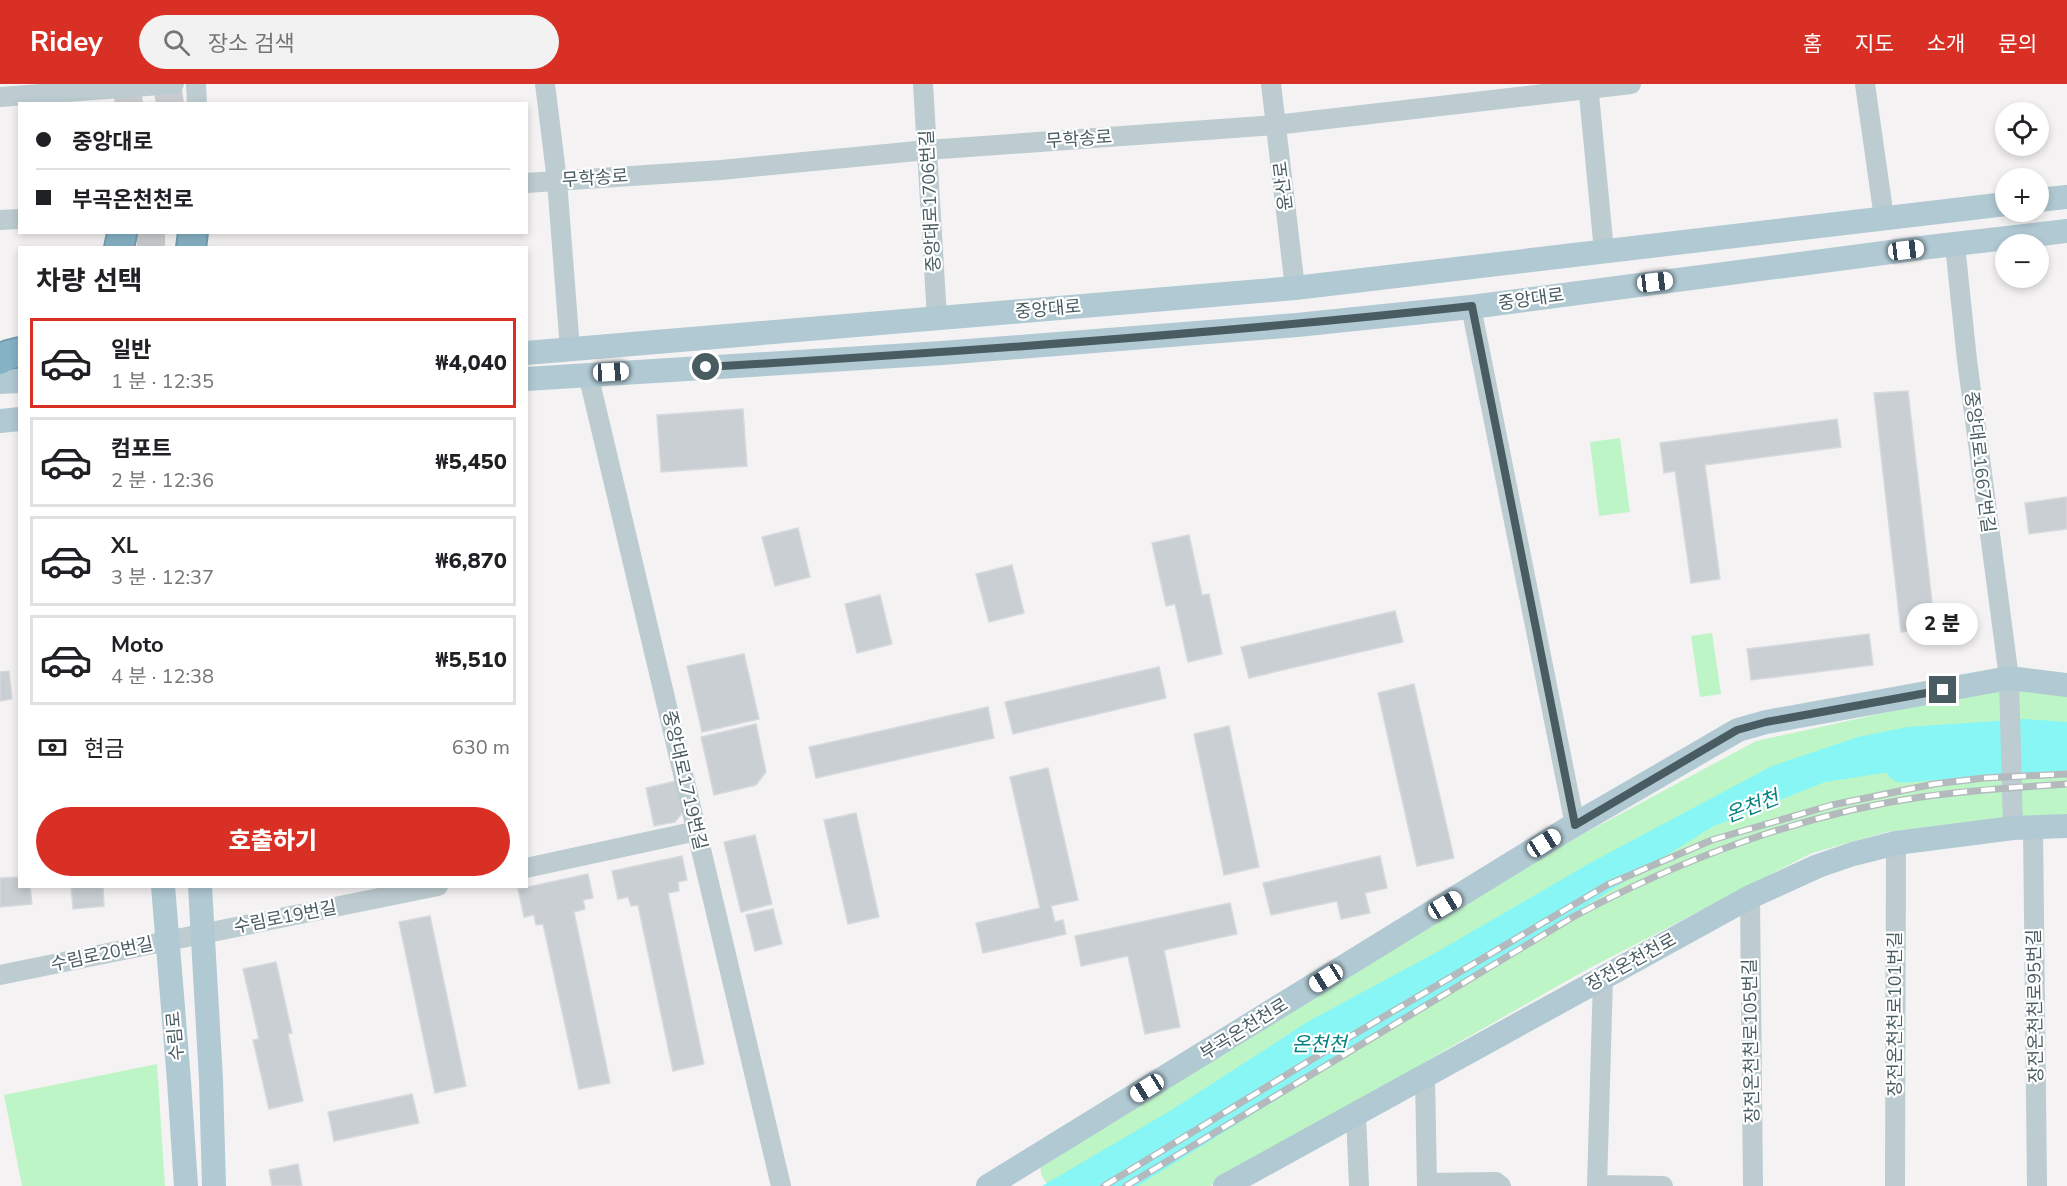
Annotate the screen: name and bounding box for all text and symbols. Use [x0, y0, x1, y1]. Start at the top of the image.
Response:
search box [139, 15, 559, 69]
text: Ridey [30, 23, 103, 61]
icon: search [160, 26, 193, 59]
text: 장소 검색 [208, 29, 294, 59]
text: 홈 [1803, 30, 1822, 58]
text: 지도 [1855, 30, 1894, 58]
text: 소개 [1927, 30, 1965, 58]
text: 문의 [1998, 30, 2037, 58]
map controls [1995, 102, 2049, 288]
button: locate [1995, 102, 2049, 156]
street label: 무학송로 [1045, 125, 1113, 153]
text: 중앙대로 [72, 127, 153, 157]
street label: 중앙대로1706번길 [914, 129, 946, 273]
street label: 윤산로 [1268, 160, 1298, 212]
street label: 무학송로 [561, 164, 629, 192]
button: + [1995, 168, 2049, 222]
text: 부곡온천천로 [72, 185, 193, 215]
button: − [1995, 234, 2049, 288]
car [1887, 239, 1925, 261]
text: 차량 선택 [36, 263, 143, 300]
car [1636, 271, 1674, 293]
street label: 중앙대로 [1497, 283, 1565, 315]
street label: 중앙대로 [1014, 294, 1082, 324]
text: 일반 [111, 335, 151, 365]
icon: car [39, 336, 93, 390]
text: ₩4,040 [435, 348, 507, 378]
route start [692, 353, 719, 380]
car [593, 362, 629, 382]
text: 1 분 · 12:35 [111, 368, 214, 395]
street label: 중앙대로1667번길 [1959, 390, 2001, 534]
text: 컴포트 [111, 434, 172, 464]
icon: car [39, 435, 93, 489]
text: ₩5,450 [435, 447, 507, 477]
text: 2 분 · 12:36 [111, 467, 214, 494]
text: XL [111, 531, 138, 561]
icon: car [39, 534, 93, 588]
text: ₩6,870 [435, 546, 507, 576]
text: 3 분 · 12:37 [111, 564, 214, 591]
callout: 2 분 [1907, 603, 1979, 645]
text: 2 분 [1924, 610, 1960, 637]
text: Moto [111, 630, 164, 660]
icon: car [39, 633, 93, 687]
text: ₩5,510 [435, 645, 507, 675]
text: 4 분 · 12:38 [111, 663, 214, 690]
route end [1929, 676, 1956, 703]
street label: 중앙대로1719번길 [657, 708, 713, 852]
icon: cash [36, 731, 69, 764]
text: 현금 [84, 734, 124, 764]
text: 630 m [452, 734, 510, 761]
water label: 온천천 [1722, 783, 1785, 829]
button: 호출하기 [36, 807, 510, 876]
car [1524, 826, 1564, 860]
car [1425, 888, 1465, 922]
street label: 수림로19번길 [231, 895, 339, 939]
street label: 장전온천천로 [1582, 927, 1680, 997]
street label: 장전온천천로95번길 [2022, 929, 2048, 1083]
street label: 수림로20번길 [48, 931, 156, 977]
street label: 장전온천천로101번길 [1883, 932, 1907, 1096]
street label: 장전온천천로105번길 [1738, 958, 1764, 1124]
car [1306, 961, 1346, 995]
street label: 부곡온천천로 [1196, 992, 1292, 1066]
street label: 수림로 [161, 1010, 189, 1062]
water label: 온천천 [1291, 1031, 1349, 1058]
car [1127, 1071, 1167, 1105]

